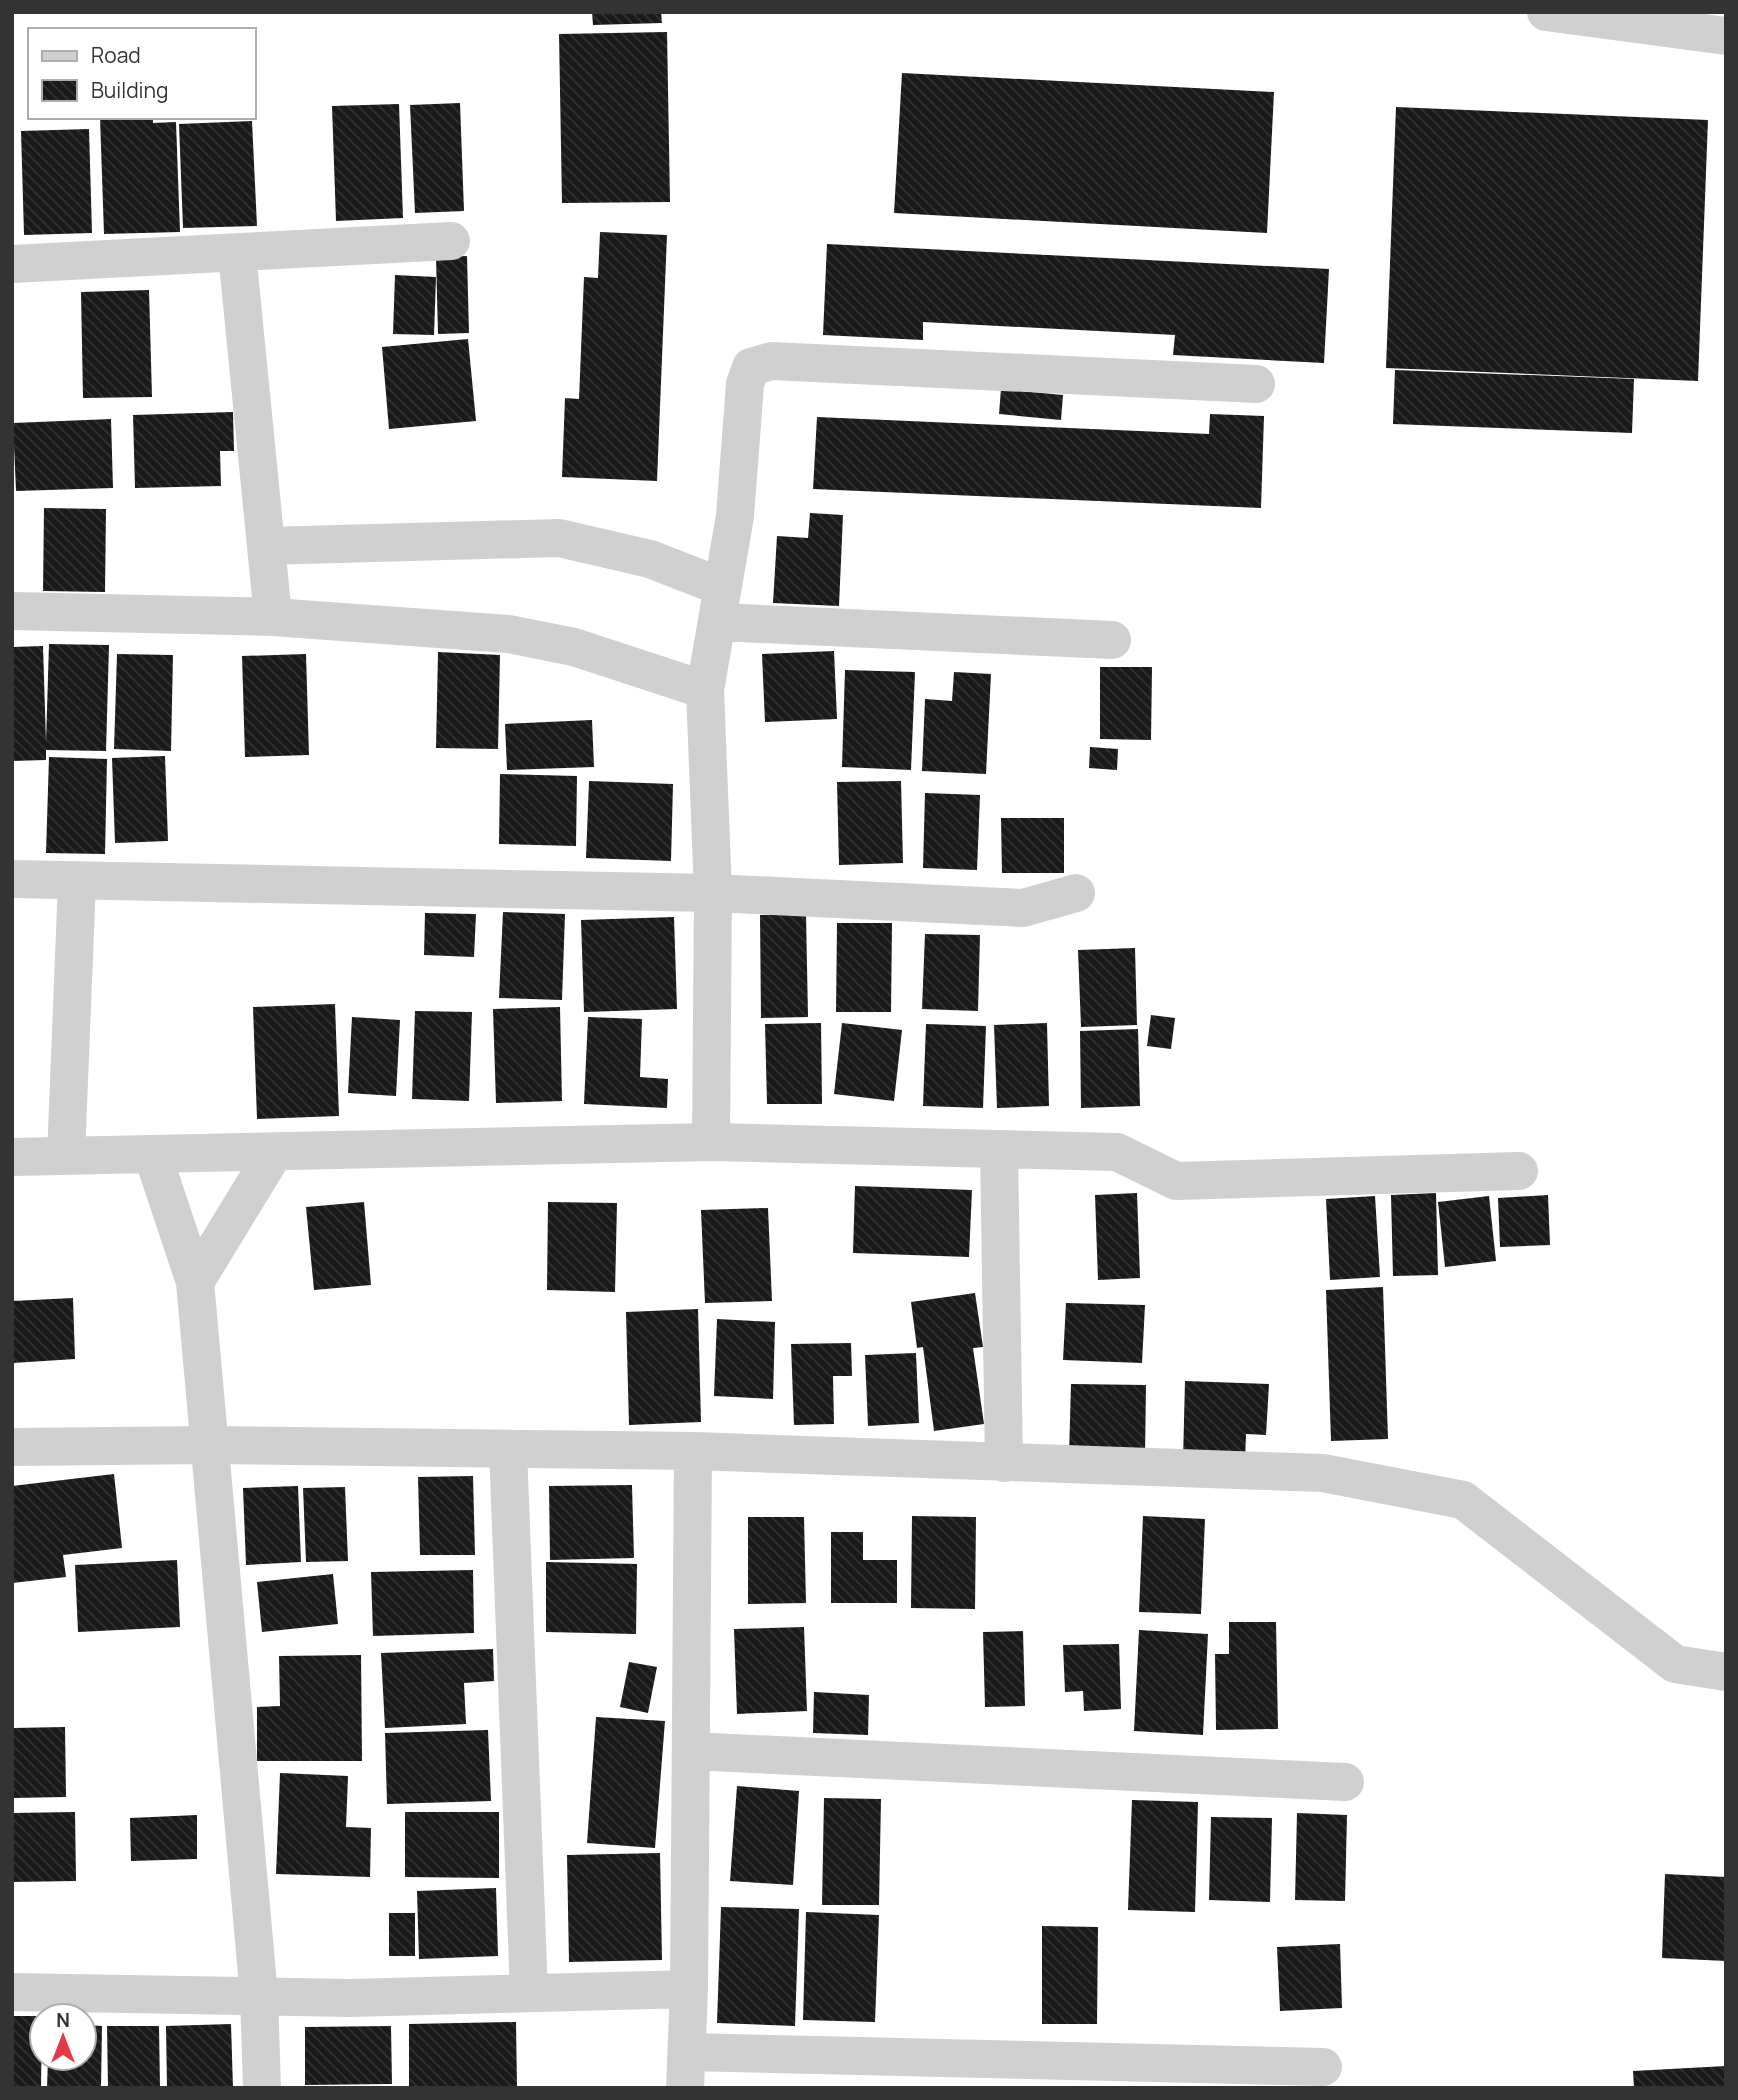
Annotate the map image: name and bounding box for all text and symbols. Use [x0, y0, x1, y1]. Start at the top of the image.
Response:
legend [28, 28, 256, 119]
text: Road [91, 41, 141, 69]
text: Building [91, 76, 168, 104]
north arrow [28, 2002, 98, 2072]
text: N [56, 2007, 70, 2033]

